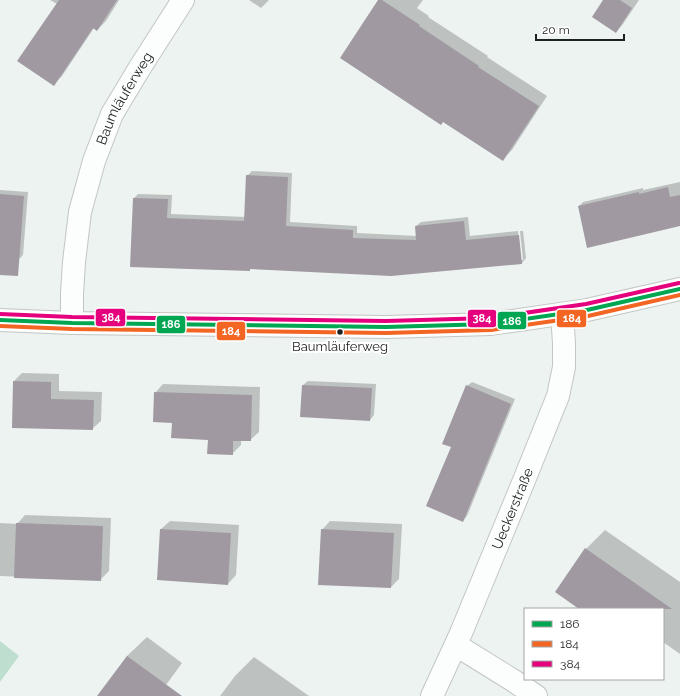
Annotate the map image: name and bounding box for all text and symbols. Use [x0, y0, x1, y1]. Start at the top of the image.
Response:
scale bar [536, 16, 624, 42]
text: 20 m [542, 23, 570, 37]
street label: Baumläuferweg [93, 49, 156, 147]
line badge: 384 [95, 308, 126, 327]
line badge: 384 [467, 309, 497, 328]
line badge: 184 [556, 309, 587, 328]
text: 384 [101, 311, 121, 324]
line badge: 186 [497, 311, 527, 330]
text: 384 [472, 312, 492, 325]
text: 184 [563, 312, 581, 325]
line badge: 186 [156, 315, 186, 334]
text: 186 [503, 315, 522, 328]
text: 186 [162, 318, 181, 331]
line badge: 184 [216, 321, 246, 341]
text: 184 [222, 325, 240, 338]
marker: Baumläuferweg [335, 327, 345, 337]
place label: Baumläuferweg [292, 339, 388, 354]
street label: Ueckerstraße [488, 466, 536, 552]
legend [524, 608, 664, 680]
text: 186 [560, 617, 580, 631]
text: 184 [560, 637, 579, 651]
text: 384 [560, 657, 581, 671]

